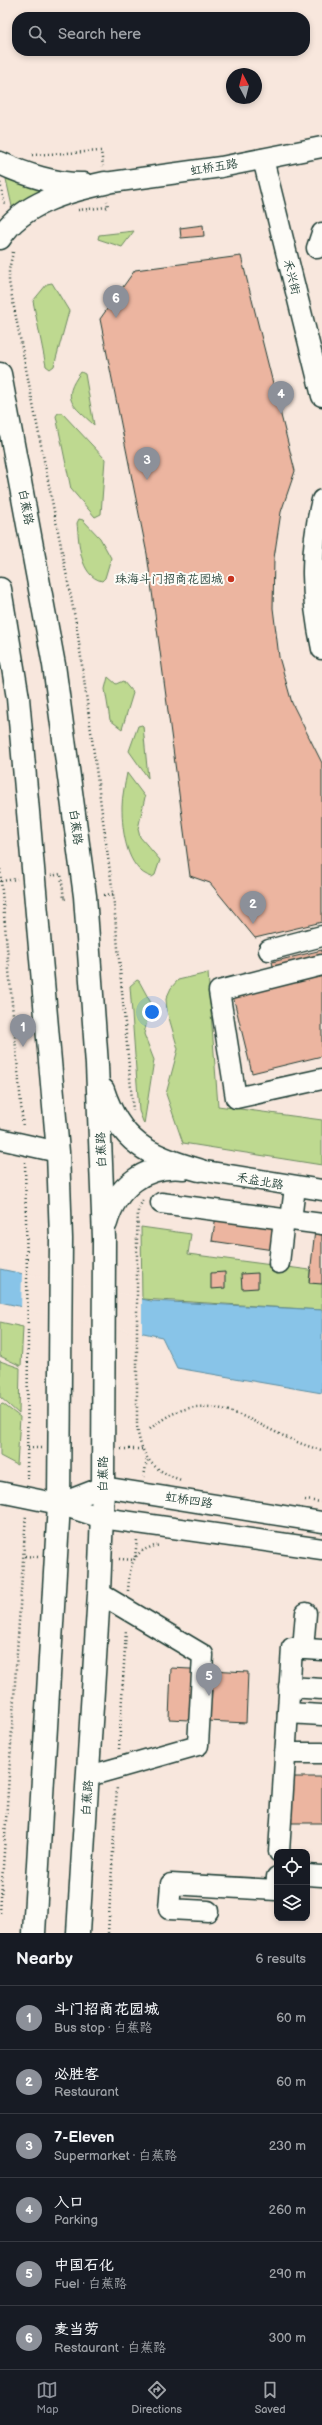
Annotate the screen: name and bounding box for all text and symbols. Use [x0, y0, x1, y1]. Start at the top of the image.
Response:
search box [12, 12, 310, 56]
icon: search [26, 23, 48, 45]
text: Search here [58, 25, 141, 44]
north arrow [226, 68, 262, 104]
street label: 虹桥五路 [189, 156, 239, 179]
street label: 禾兴街 [280, 258, 303, 296]
pin: 6 [103, 285, 129, 318]
pin: 4 [268, 381, 294, 414]
pin: 3 [134, 447, 160, 480]
street label: 白蕉路 [15, 488, 36, 526]
place label: 珠海斗门招商花园城 [115, 572, 223, 587]
marker: 珠海斗门招商花园城 [226, 574, 236, 584]
street label: 白蕉路 [66, 808, 85, 846]
pin: 2 [240, 891, 266, 924]
your location [142, 1002, 162, 1022]
pin: 1 [10, 1014, 36, 1047]
street label: 白蕉路 [93, 1132, 110, 1168]
street label: 禾益北路 [235, 1170, 285, 1193]
street label: 白蕉路 [96, 1456, 111, 1492]
street label: 虹桥四路 [164, 1489, 214, 1512]
pin: 5 [196, 1663, 222, 1696]
street label: 白蕉路 [79, 1780, 96, 1817]
map controls [274, 1849, 310, 1921]
button: locate [274, 1849, 310, 1885]
button: layers [274, 1885, 310, 1921]
text: Nearby [16, 1949, 73, 1969]
text: 6 results [256, 1951, 306, 1967]
text: 斗门招商花园城 [54, 2000, 159, 2019]
text: 1 [26, 2010, 32, 2026]
text: 60 m [276, 2010, 306, 2026]
text: Bus stop · 白蕉路 [54, 2020, 153, 2036]
text: 必胜客 [54, 2065, 99, 2084]
text: 2 [25, 2074, 33, 2090]
text: 60 m [276, 2074, 306, 2090]
text: Restaurant [54, 2084, 119, 2100]
text: 7-Eleven [54, 2128, 114, 2147]
text: 3 [25, 2138, 33, 2154]
text: 230 m [269, 2138, 306, 2154]
text: Supermarket · 白蕉路 [54, 2148, 177, 2164]
text: 入口 [54, 2193, 84, 2212]
text: 4 [25, 2202, 33, 2218]
text: 260 m [268, 2202, 306, 2218]
text: Parking [54, 2212, 98, 2228]
text: 中国石化 [54, 2256, 114, 2275]
text: 5 [25, 2266, 33, 2282]
text: 290 m [269, 2266, 306, 2282]
text: Fuel · 白蕉路 [54, 2276, 127, 2292]
text: 麦当劳 [54, 2320, 99, 2339]
text: 6 [25, 2330, 33, 2346]
text: 300 m [268, 2330, 306, 2346]
text: Restaurant · 白蕉路 [54, 2340, 166, 2356]
tab: Map [36, 2379, 59, 2416]
tab: Directions [131, 2379, 182, 2416]
tab: Saved [255, 2379, 286, 2416]

